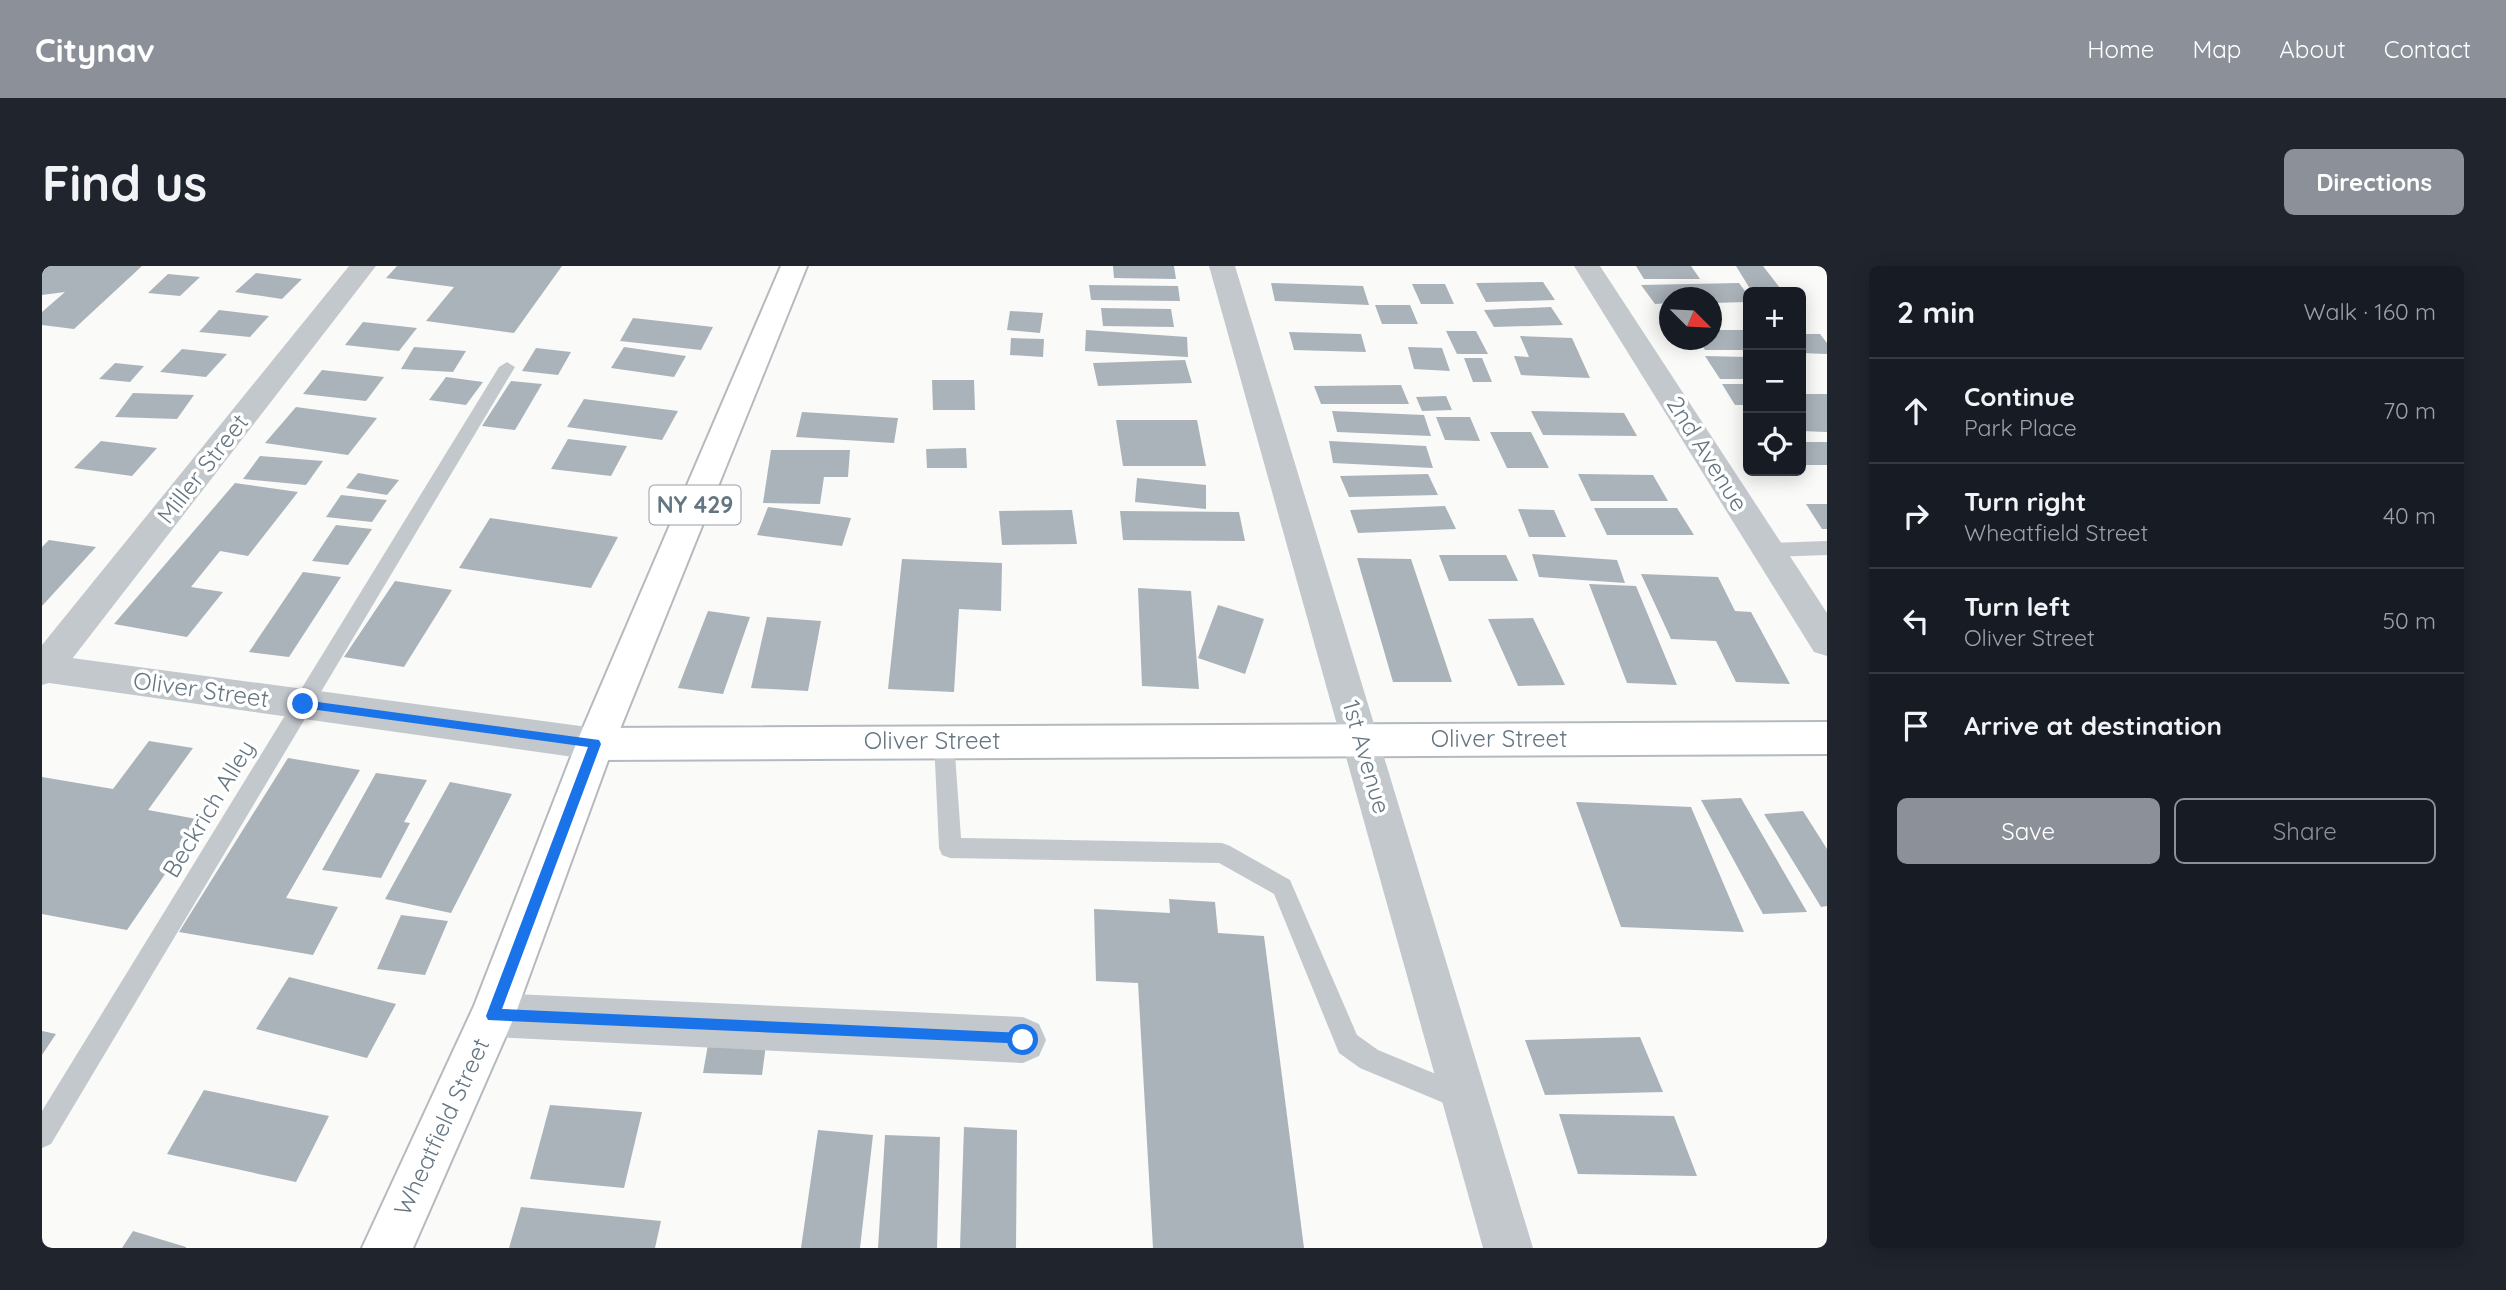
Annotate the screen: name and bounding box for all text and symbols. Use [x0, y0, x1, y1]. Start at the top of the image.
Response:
text: Citynav [35, 29, 155, 70]
text: Home [2087, 34, 2154, 64]
text: Map [2192, 34, 2241, 64]
text: About [2279, 34, 2346, 64]
text: Contact [2384, 34, 2471, 64]
button: Directions [2284, 149, 2464, 215]
text: Find us [42, 152, 207, 213]
north arrow [1659, 287, 1722, 350]
map controls [1743, 287, 1806, 476]
button: + [1743, 287, 1806, 350]
text: 2 min [1897, 293, 1975, 331]
text: Walk · 160 m [2304, 297, 2436, 326]
button: − [1743, 350, 1806, 413]
text: Continue [1964, 380, 2075, 413]
street label: 2nd Avenue [1661, 390, 1755, 517]
icon: ahead [1897, 392, 1935, 430]
text: 70 m [2383, 396, 2436, 425]
street label: Miller Street [150, 408, 254, 529]
button: locate [1743, 413, 1806, 476]
text: Park Place [1964, 413, 2077, 442]
text: Turn right [1964, 485, 2086, 518]
road number: NY 429 [650, 486, 740, 524]
icon: right [1897, 497, 1935, 535]
text: 40 m [2383, 501, 2436, 530]
text: Wheatfield Street [1964, 518, 2148, 547]
text: Turn left [1964, 590, 2071, 623]
icon: left [1897, 602, 1935, 640]
text: 50 m [2383, 606, 2436, 635]
text: Oliver Street [1964, 623, 2095, 652]
street label: Oliver Street [131, 665, 271, 713]
route end [287, 688, 318, 719]
street label: 1st Avenue [1336, 696, 1397, 817]
icon: arrive [1897, 707, 1935, 745]
text: Arrive at destination [1964, 709, 2222, 742]
street label: Oliver Street [1431, 723, 1567, 753]
street label: Oliver Street [864, 725, 1000, 755]
street label: Beckrich Alley [155, 734, 261, 883]
button: Save [1897, 798, 2160, 864]
button: Share [2174, 798, 2436, 864]
route start [1007, 1024, 1038, 1055]
street label: Wheatfield Street [387, 1033, 495, 1220]

